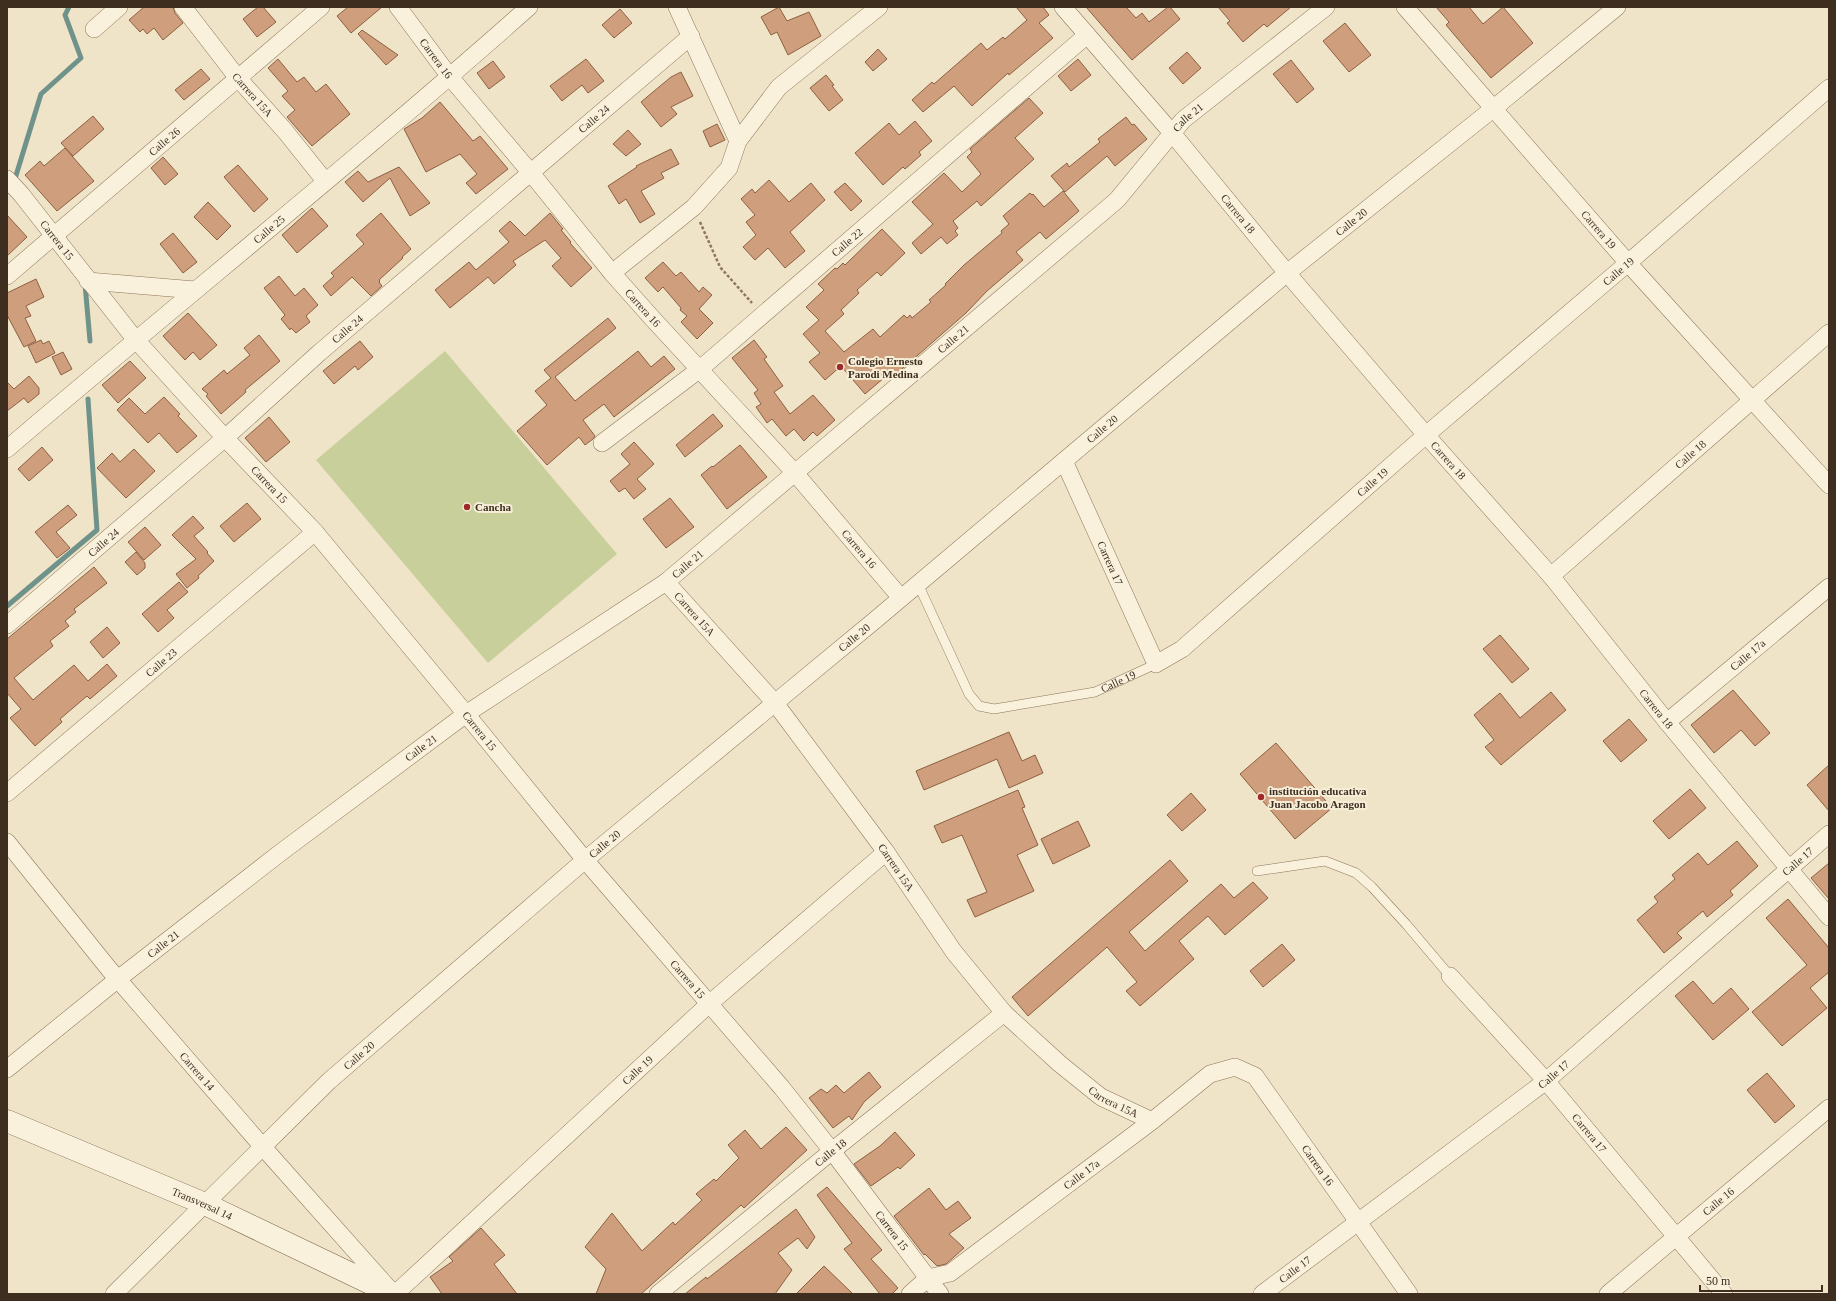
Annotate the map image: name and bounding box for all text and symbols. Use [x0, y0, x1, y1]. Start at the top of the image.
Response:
street label: Carrera 16 [417, 36, 455, 81]
street label: Carrera 15A [230, 70, 275, 119]
street label: Calle 21 [1170, 101, 1205, 134]
street label: Calle 24 [576, 102, 612, 135]
street label: Calle 26 [146, 124, 183, 158]
street label: Carrera 18 [1219, 192, 1258, 236]
street label: Calle 20 [1333, 205, 1370, 238]
street label: Carrera 19 [1579, 208, 1619, 251]
street label: Calle 25 [251, 212, 287, 246]
street label: Carrera 15 [38, 218, 77, 262]
street label: Calle 22 [829, 225, 865, 259]
street label: Calle 19 [1600, 254, 1637, 288]
street label: Carrera 16 [623, 286, 663, 330]
street label: Calle 24 [329, 312, 366, 346]
street label: Calle 21 [935, 322, 971, 355]
place label: Colegio Ernesto Parodi Medina [848, 355, 923, 380]
marker: Colegio Ernesto Parodi Medina [835, 362, 845, 372]
street label: Calle 20 [1084, 412, 1120, 445]
street label: Calle 18 [1672, 437, 1709, 471]
street label: Carrera 18 [1428, 439, 1469, 482]
street label: Carrera 15 [249, 463, 290, 506]
street label: Calle 19 [1354, 465, 1391, 499]
place label: Cancha [475, 501, 512, 513]
marker: Cancha [462, 502, 472, 512]
street label: Calle 24 [85, 525, 122, 559]
street label: Carrera 16 [840, 527, 879, 571]
street label: Carrera 17 [1095, 539, 1126, 587]
street label: Calle 21 [669, 547, 705, 580]
street label: Carrera 15A [672, 590, 718, 638]
street label: Calle 20 [836, 621, 873, 654]
street label: Calle 17a [1728, 637, 1768, 673]
street label: Calle 23 [143, 646, 179, 679]
street label: Calle 19 [1099, 668, 1138, 695]
street label: Carrera 18 [1637, 687, 1676, 731]
street label: Carrera 15 [460, 709, 499, 753]
street label: Calle 21 [402, 732, 439, 764]
place label: institución educativa Juan Jacobo Aragon [1269, 785, 1367, 810]
marker: institución educativa Juan Jacobo Aragon [1256, 792, 1266, 802]
street label: Calle 20 [586, 827, 623, 860]
street label: Carrera 15A [876, 841, 917, 893]
street label: Calle 17 [1780, 844, 1816, 878]
street label: Calle 21 [145, 928, 181, 960]
street label: Carrera 15 [668, 957, 708, 1001]
street label: Calle 20 [341, 1038, 377, 1072]
street label: Carrera 14 [178, 1050, 218, 1093]
street label: Calle 19 [620, 1053, 655, 1087]
street label: Calle 17 [1536, 1057, 1572, 1091]
street label: Carrera 15A [1086, 1083, 1140, 1120]
street label: Carrera 17 [1570, 1111, 1609, 1155]
street label: Calle 18 [812, 1136, 849, 1169]
street label: Carrera 16 [1299, 1142, 1337, 1188]
street label: Calle 17a [1061, 1157, 1102, 1192]
street label: Calle 16 [1700, 1184, 1737, 1218]
street label: Transversal 14 [170, 1185, 235, 1222]
street label: Carrera 15 [873, 1208, 911, 1253]
street label: Calle 17 [1276, 1253, 1314, 1285]
scale bar [1700, 1267, 1822, 1293]
text: 50 m [1706, 1274, 1731, 1288]

